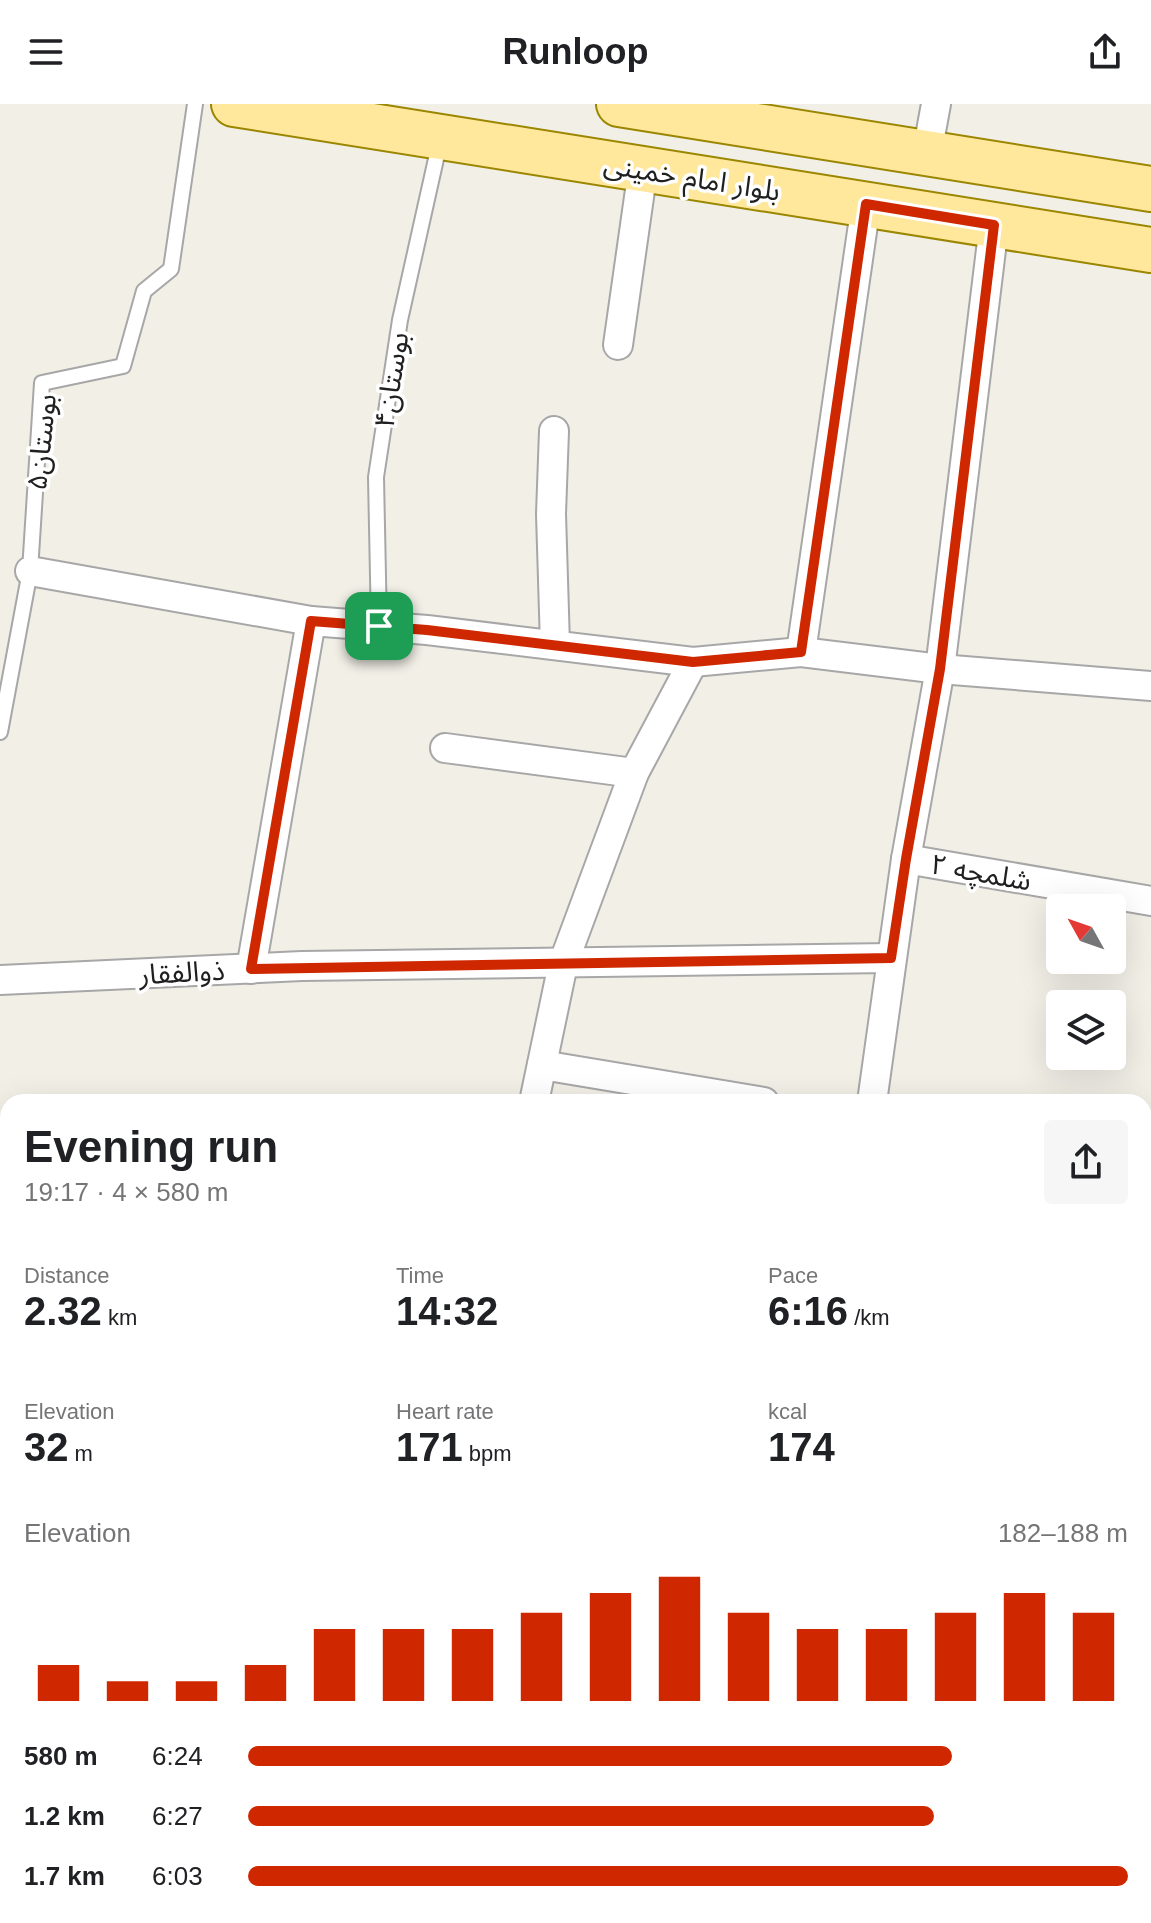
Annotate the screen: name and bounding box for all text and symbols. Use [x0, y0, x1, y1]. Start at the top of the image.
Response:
icon: menu [24, 30, 68, 74]
icon: share [1083, 30, 1127, 74]
text: Runloop [503, 31, 648, 72]
street label: بلوار امام خمینی [601, 148, 782, 212]
street label: بوستان۴ [369, 330, 415, 430]
street label: بوستان۵ [21, 392, 63, 492]
pin [345, 592, 413, 660]
icon: arrive [357, 604, 401, 648]
street label: شلمچه ۲ [928, 848, 1034, 899]
north arrow [1046, 894, 1126, 974]
map controls [1046, 894, 1126, 1070]
street label: ذوالفقار [137, 955, 226, 991]
button: layers [1046, 990, 1126, 1070]
button: share [1044, 1120, 1128, 1204]
text: Evening run [24, 1122, 278, 1171]
text: 19:17 · 4 × 580 m [24, 1177, 229, 1207]
text: Distance [24, 1263, 110, 1288]
text: Time [396, 1263, 444, 1288]
text: Pace [768, 1263, 818, 1288]
text: 2.32 [24, 1289, 102, 1333]
text: 14:32 [396, 1289, 498, 1333]
text: 6:16 [768, 1289, 848, 1333]
text: km [102, 1305, 137, 1330]
text: /km [848, 1305, 890, 1330]
text: Elevation [24, 1399, 115, 1424]
text: Heart rate [396, 1399, 494, 1424]
text: kcal [768, 1399, 807, 1424]
text: 32 [24, 1425, 69, 1469]
text: 171 [396, 1425, 463, 1469]
text: 174 [768, 1425, 835, 1469]
text: m [69, 1441, 93, 1466]
text: bpm [463, 1441, 512, 1466]
text: Elevation [24, 1518, 131, 1548]
text: 182–188 m [998, 1518, 1128, 1548]
text: 580 m [24, 1741, 98, 1771]
text: 6:24 [152, 1741, 203, 1771]
text: 1.2 km [24, 1801, 105, 1831]
text: 6:27 [152, 1801, 203, 1831]
text: 1.7 km [24, 1861, 105, 1891]
text: 6:03 [152, 1861, 203, 1891]

